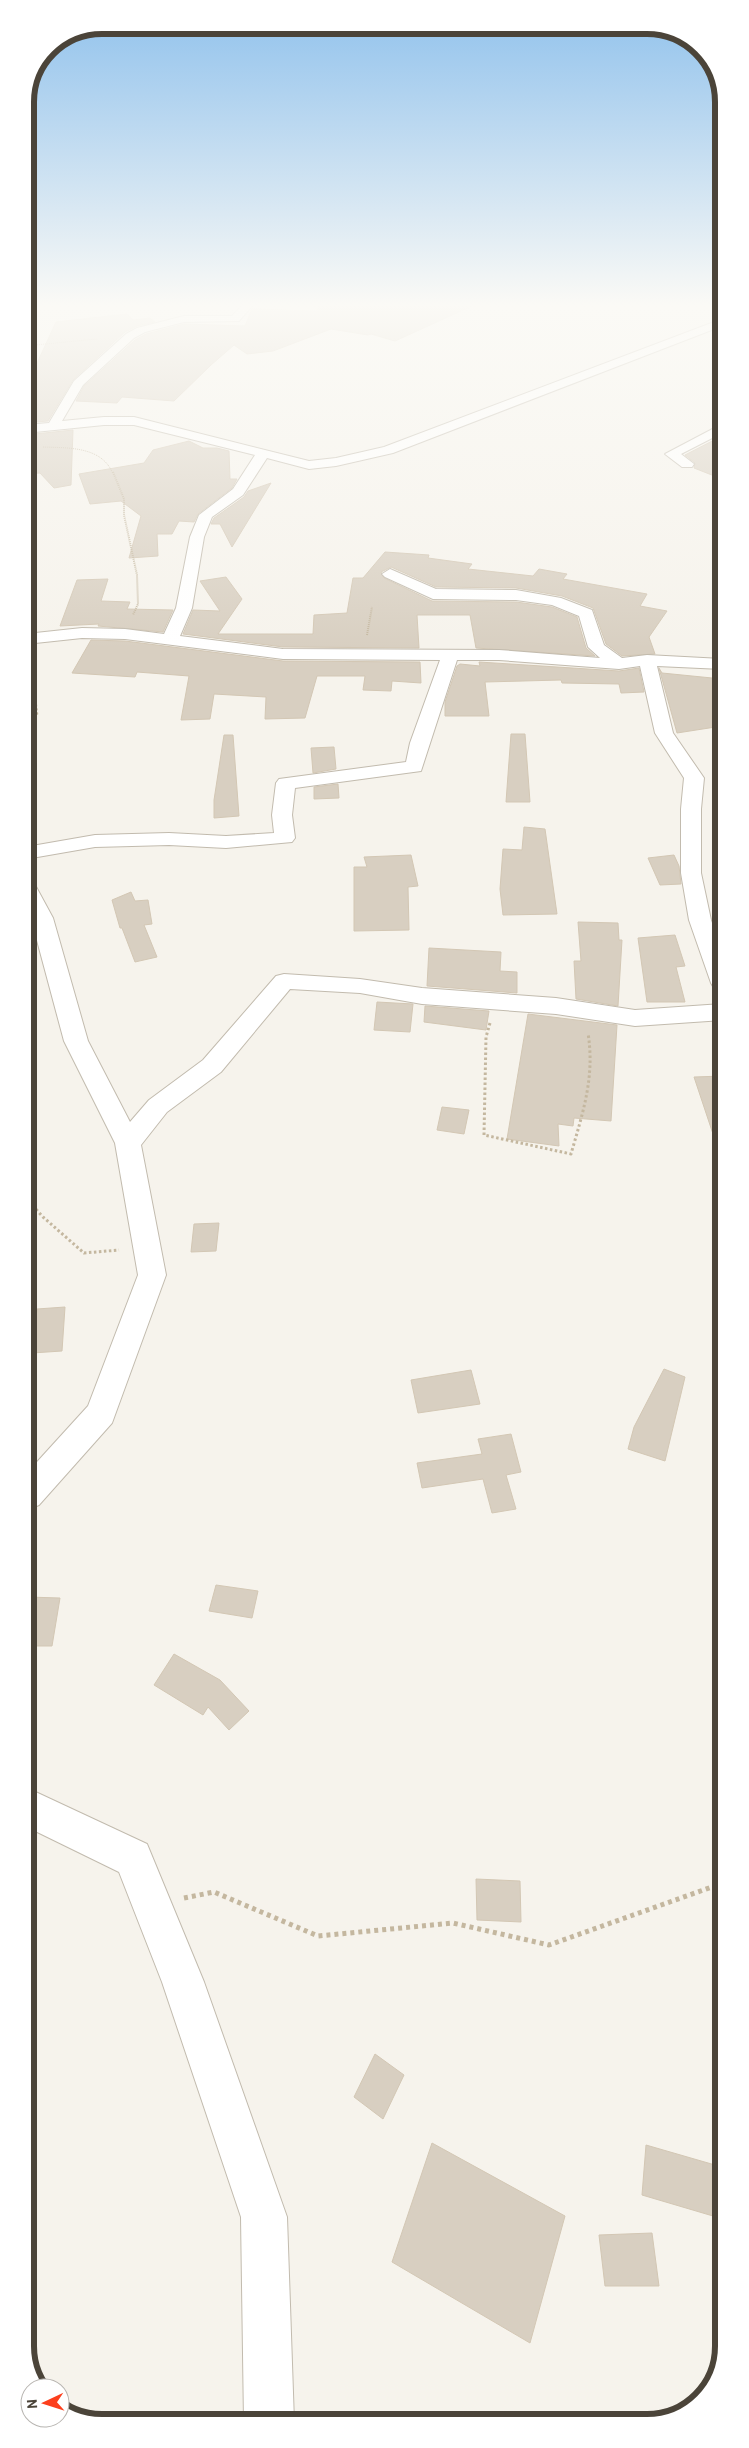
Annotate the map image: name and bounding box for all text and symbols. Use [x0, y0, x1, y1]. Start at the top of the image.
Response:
north arrow [20, 2378, 70, 2428]
text: N [23, 2399, 40, 2409]

